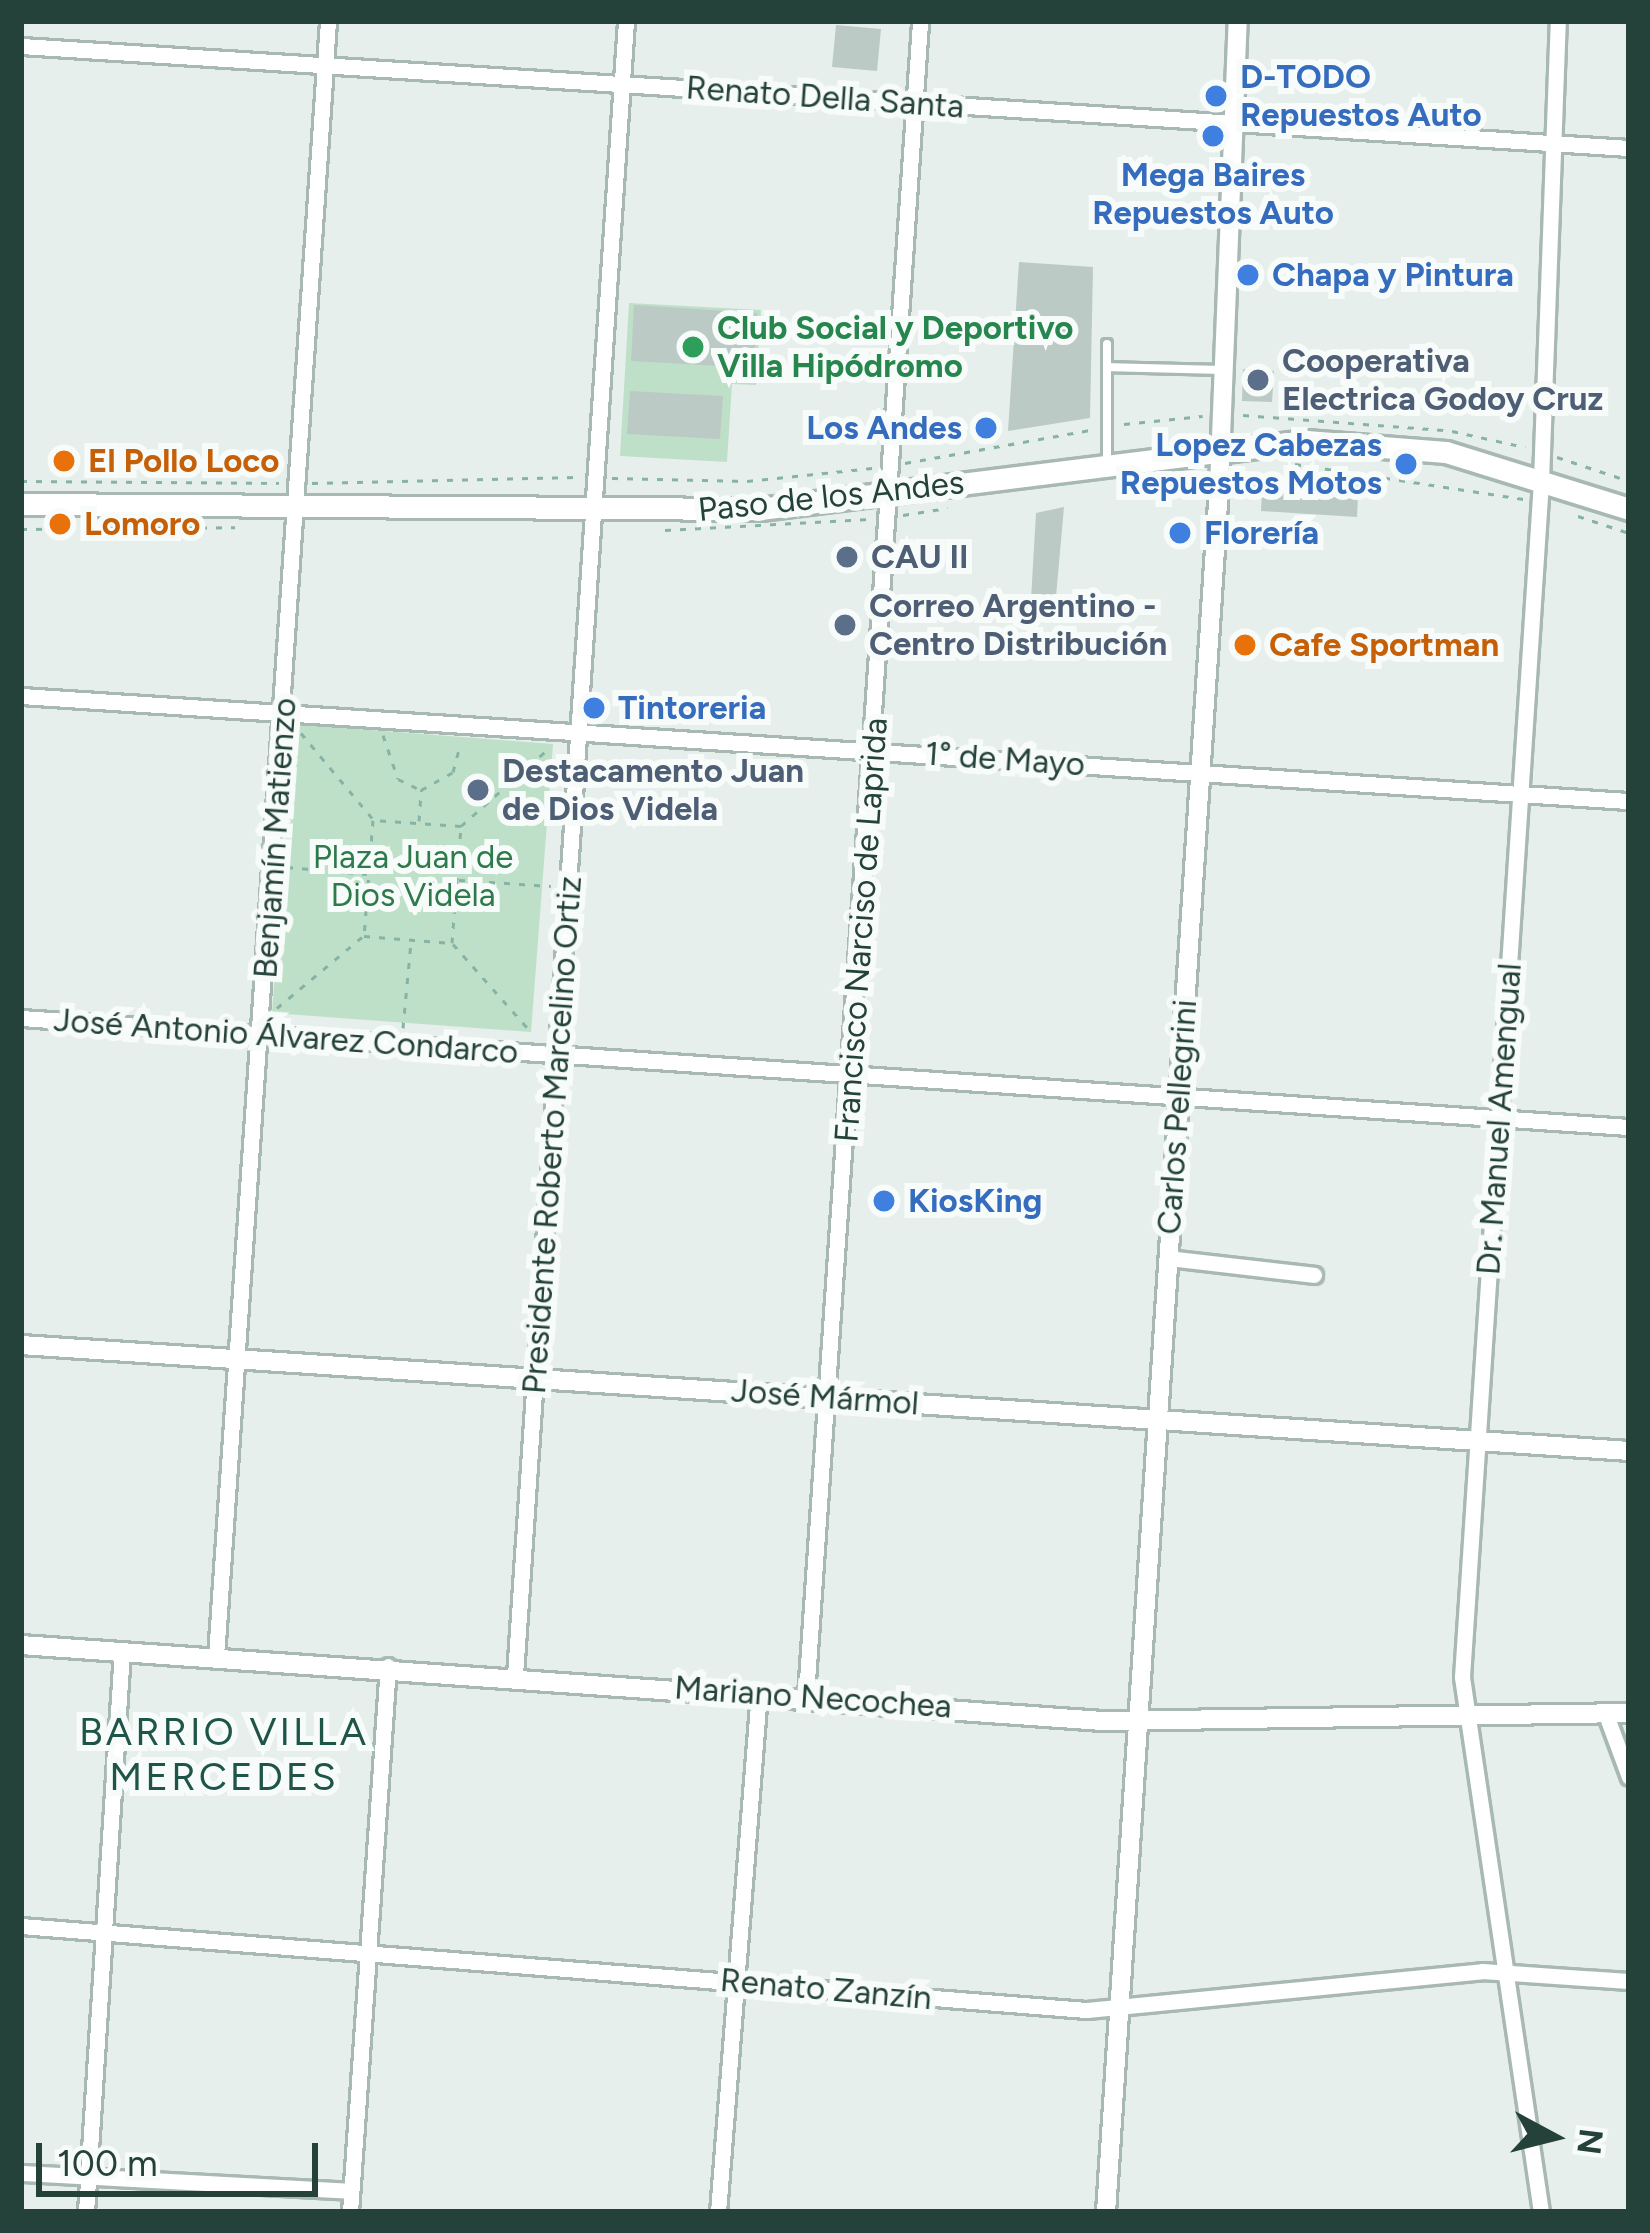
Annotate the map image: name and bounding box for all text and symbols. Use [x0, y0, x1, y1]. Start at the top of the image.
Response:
place label: D-TODO Repuestos Auto [1240, 57, 1482, 135]
street label: Renato Della Santa [685, 68, 965, 126]
marker: D-TODO Repuestos Auto [1203, 83, 1229, 109]
marker: Mega Baires Repuestos Auto [1200, 123, 1226, 149]
place label: Mega Baires Repuestos Auto [1092, 155, 1334, 233]
place label: Chapa y Pintura [1272, 255, 1514, 295]
marker: Chapa y Pintura [1235, 262, 1261, 288]
place label: Club Social y Deportivo Villa Hipódromo [717, 308, 1073, 386]
marker: Club Social y Deportivo Villa Hipódromo [680, 334, 706, 360]
place label: Cooperativa Electrica Godoy Cruz [1282, 341, 1603, 419]
marker: Cooperativa Electrica Godoy Cruz [1245, 367, 1271, 393]
place label: Los Andes [806, 408, 962, 448]
marker: Los Andes [973, 415, 999, 441]
place label: Lopez Cabezas Repuestos Motos [1120, 425, 1382, 503]
place label: El Pollo Loco [88, 441, 279, 481]
marker: El Pollo Loco [51, 448, 77, 474]
marker: Lopez Cabezas Repuestos Motos [1393, 451, 1419, 477]
street label: Paso de los Andes [696, 462, 966, 530]
place label: Lomoro [84, 504, 201, 544]
marker: Lomoro [47, 511, 73, 537]
place label: Florería [1204, 513, 1319, 553]
marker: Florería [1167, 520, 1193, 546]
place label: CAU II [871, 537, 969, 577]
marker: CAU II [834, 544, 860, 570]
place label: Correo Argentino - Centro Distribución [869, 586, 1167, 664]
marker: Correo Argentino - Centro Distribución [832, 612, 858, 638]
place label: Cafe Sportman [1269, 625, 1499, 665]
marker: Cafe Sportman [1232, 632, 1258, 658]
place label: Tintoreria [618, 688, 766, 728]
marker: Tintoreria [581, 695, 607, 721]
street label: Benjamín Matienzo [245, 696, 305, 980]
street label: Francisco Narciso de Laprida [826, 716, 896, 1144]
street label: 1° de Mayo [924, 734, 1086, 784]
place label: Destacamento Juan de Dios Videla [502, 751, 804, 829]
marker: Destacamento Juan de Dios Videla [465, 777, 491, 803]
park label: Plaza Juan de Dios Videla [313, 837, 513, 915]
street label: Presidente Roberto Marcelino Ortiz [514, 875, 590, 1395]
street label: Dr. Manuel Amengual [1468, 962, 1530, 1276]
street label: Carlos Pellegrini [1149, 998, 1205, 1236]
street label: José Antonio Álvarez Condarco [52, 1000, 520, 1072]
place label: KiosKing [908, 1181, 1042, 1221]
marker: KiosKing [871, 1188, 897, 1214]
street label: José Mármol [730, 1371, 920, 1423]
street label: Mariano Necochea [673, 1668, 953, 1726]
district label: BARRIO VILLA MERCEDES [79, 1710, 369, 1801]
street label: Renato Zanzín [719, 1960, 933, 2018]
north arrow [1494, 2077, 1614, 2197]
scale bar [42, 2119, 324, 2193]
text: N [1569, 2126, 1611, 2156]
text: 100 m [57, 2142, 158, 2185]

